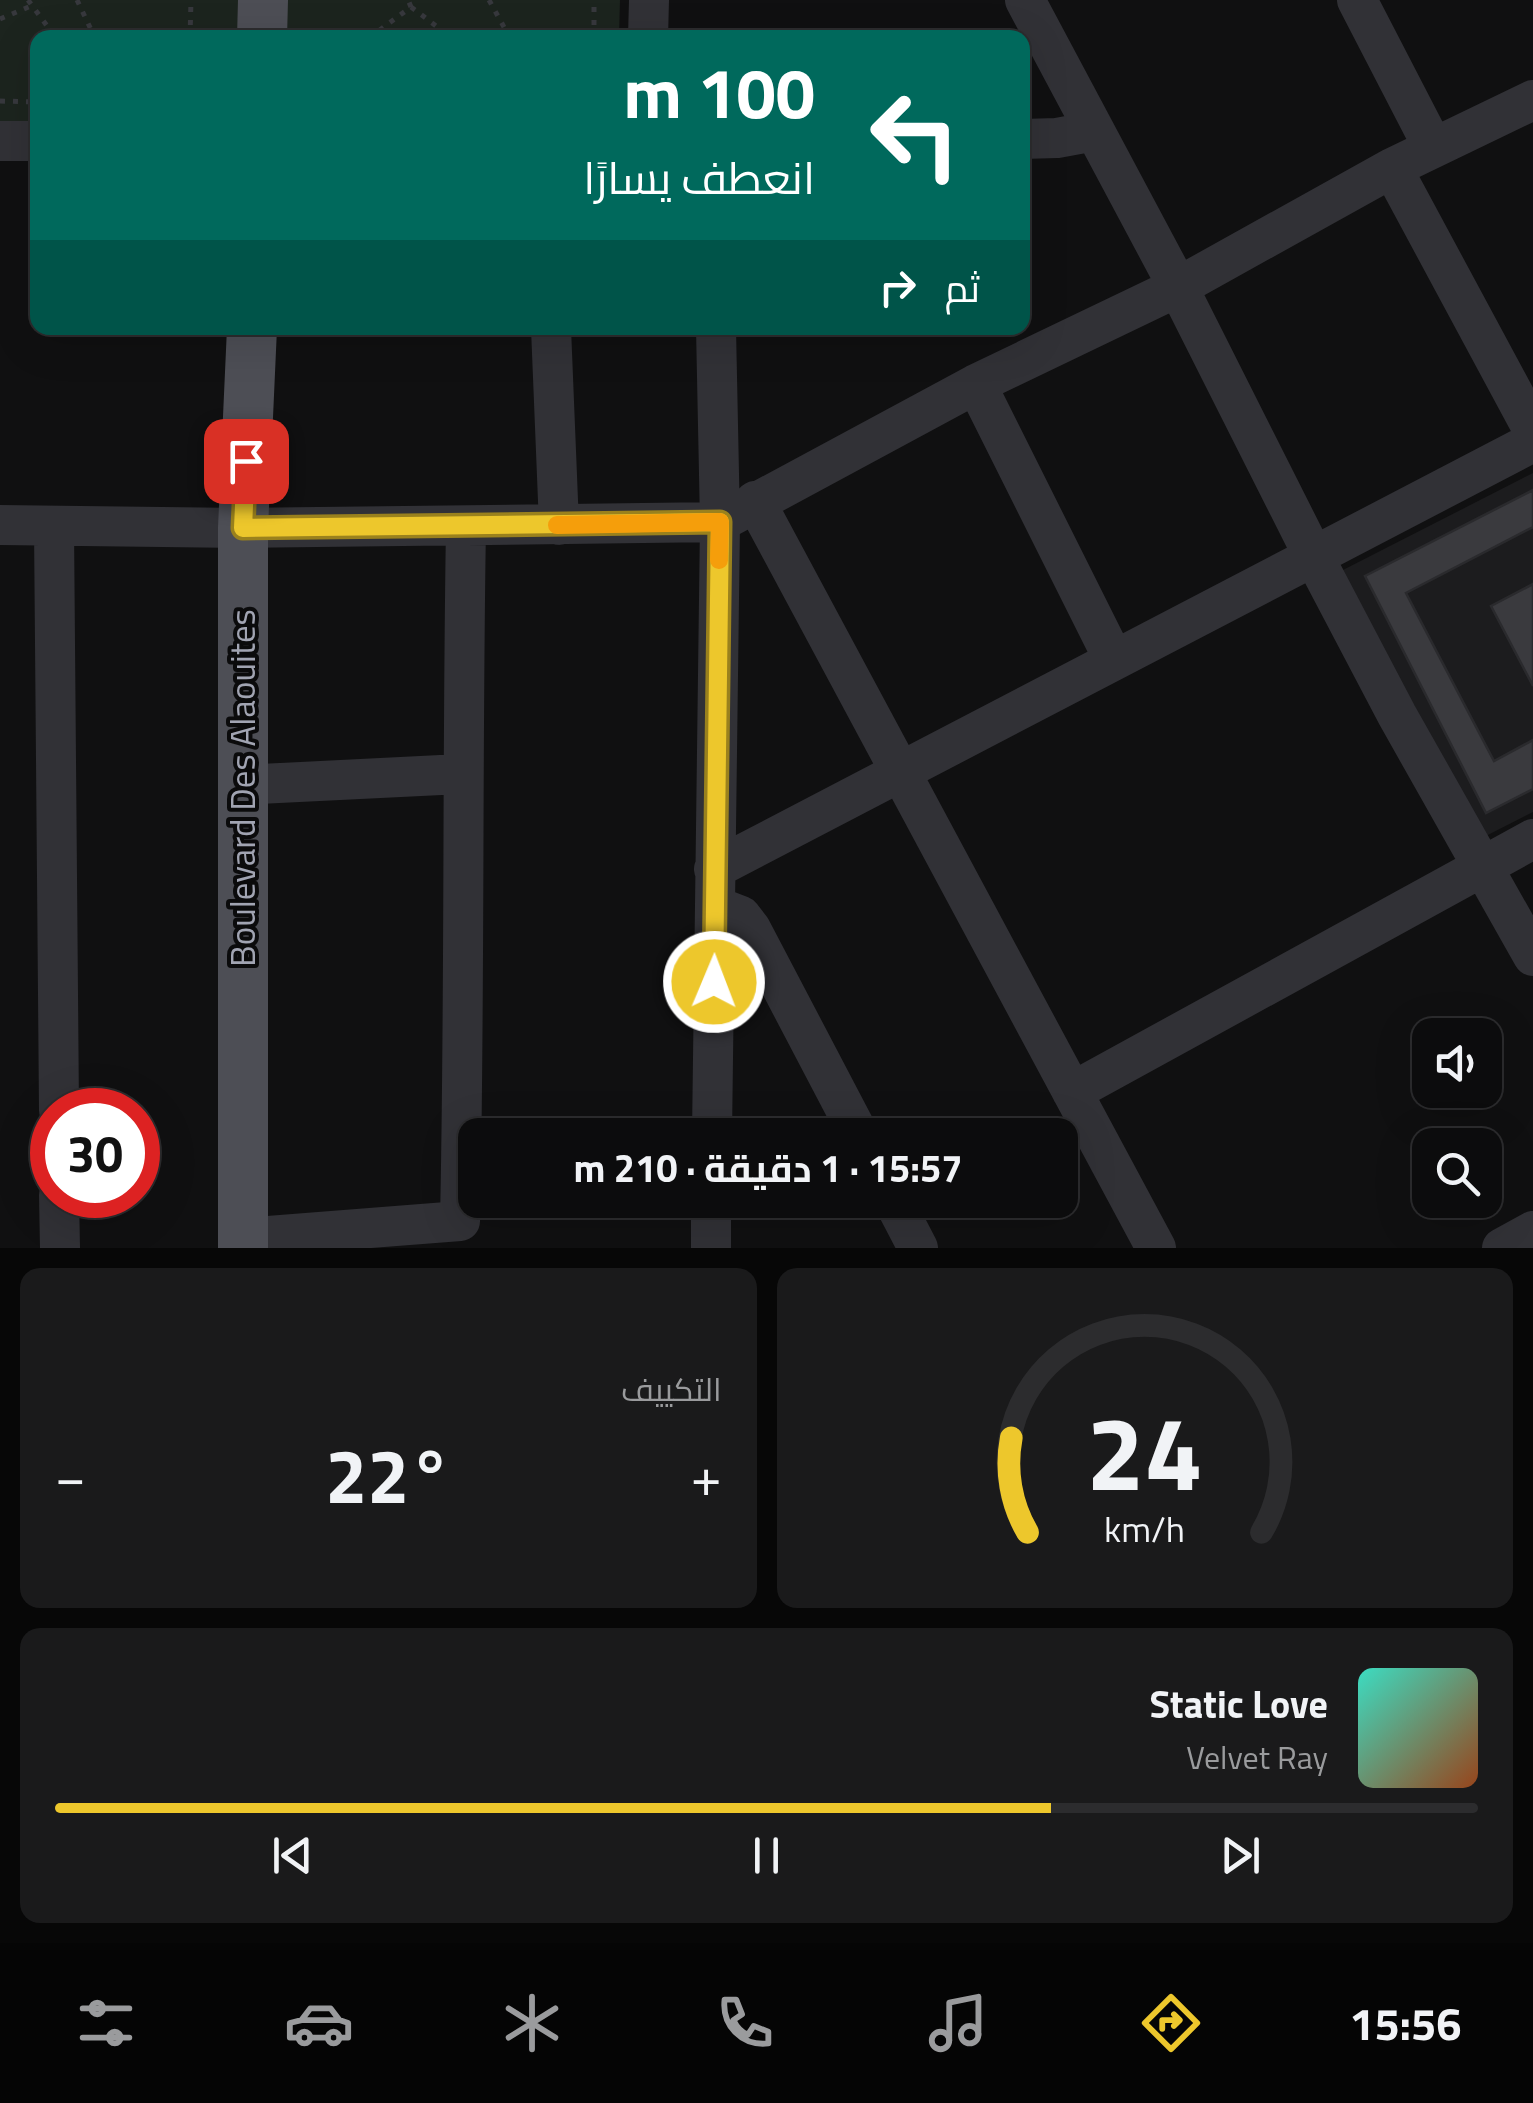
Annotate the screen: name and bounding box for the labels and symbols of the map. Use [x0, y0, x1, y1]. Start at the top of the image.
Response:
pin [204, 419, 289, 504]
street label: Boulevard Des Alaouites [215, 609, 269, 967]
position arrow [662, 930, 766, 1034]
speed limit sign: 30 [30, 1088, 160, 1218]

